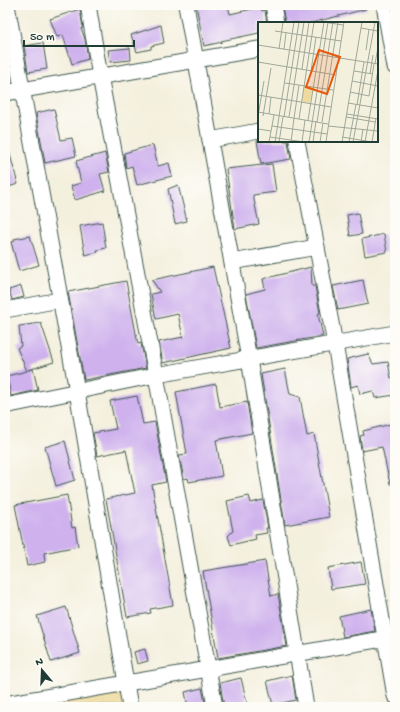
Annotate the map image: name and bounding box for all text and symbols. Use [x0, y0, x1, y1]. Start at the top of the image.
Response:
scale bar [24, 22, 134, 48]
inset map [258, 22, 378, 142]
text: 50 m [30, 31, 55, 45]
north arrow [22, 650, 62, 690]
text: N [34, 656, 45, 669]

